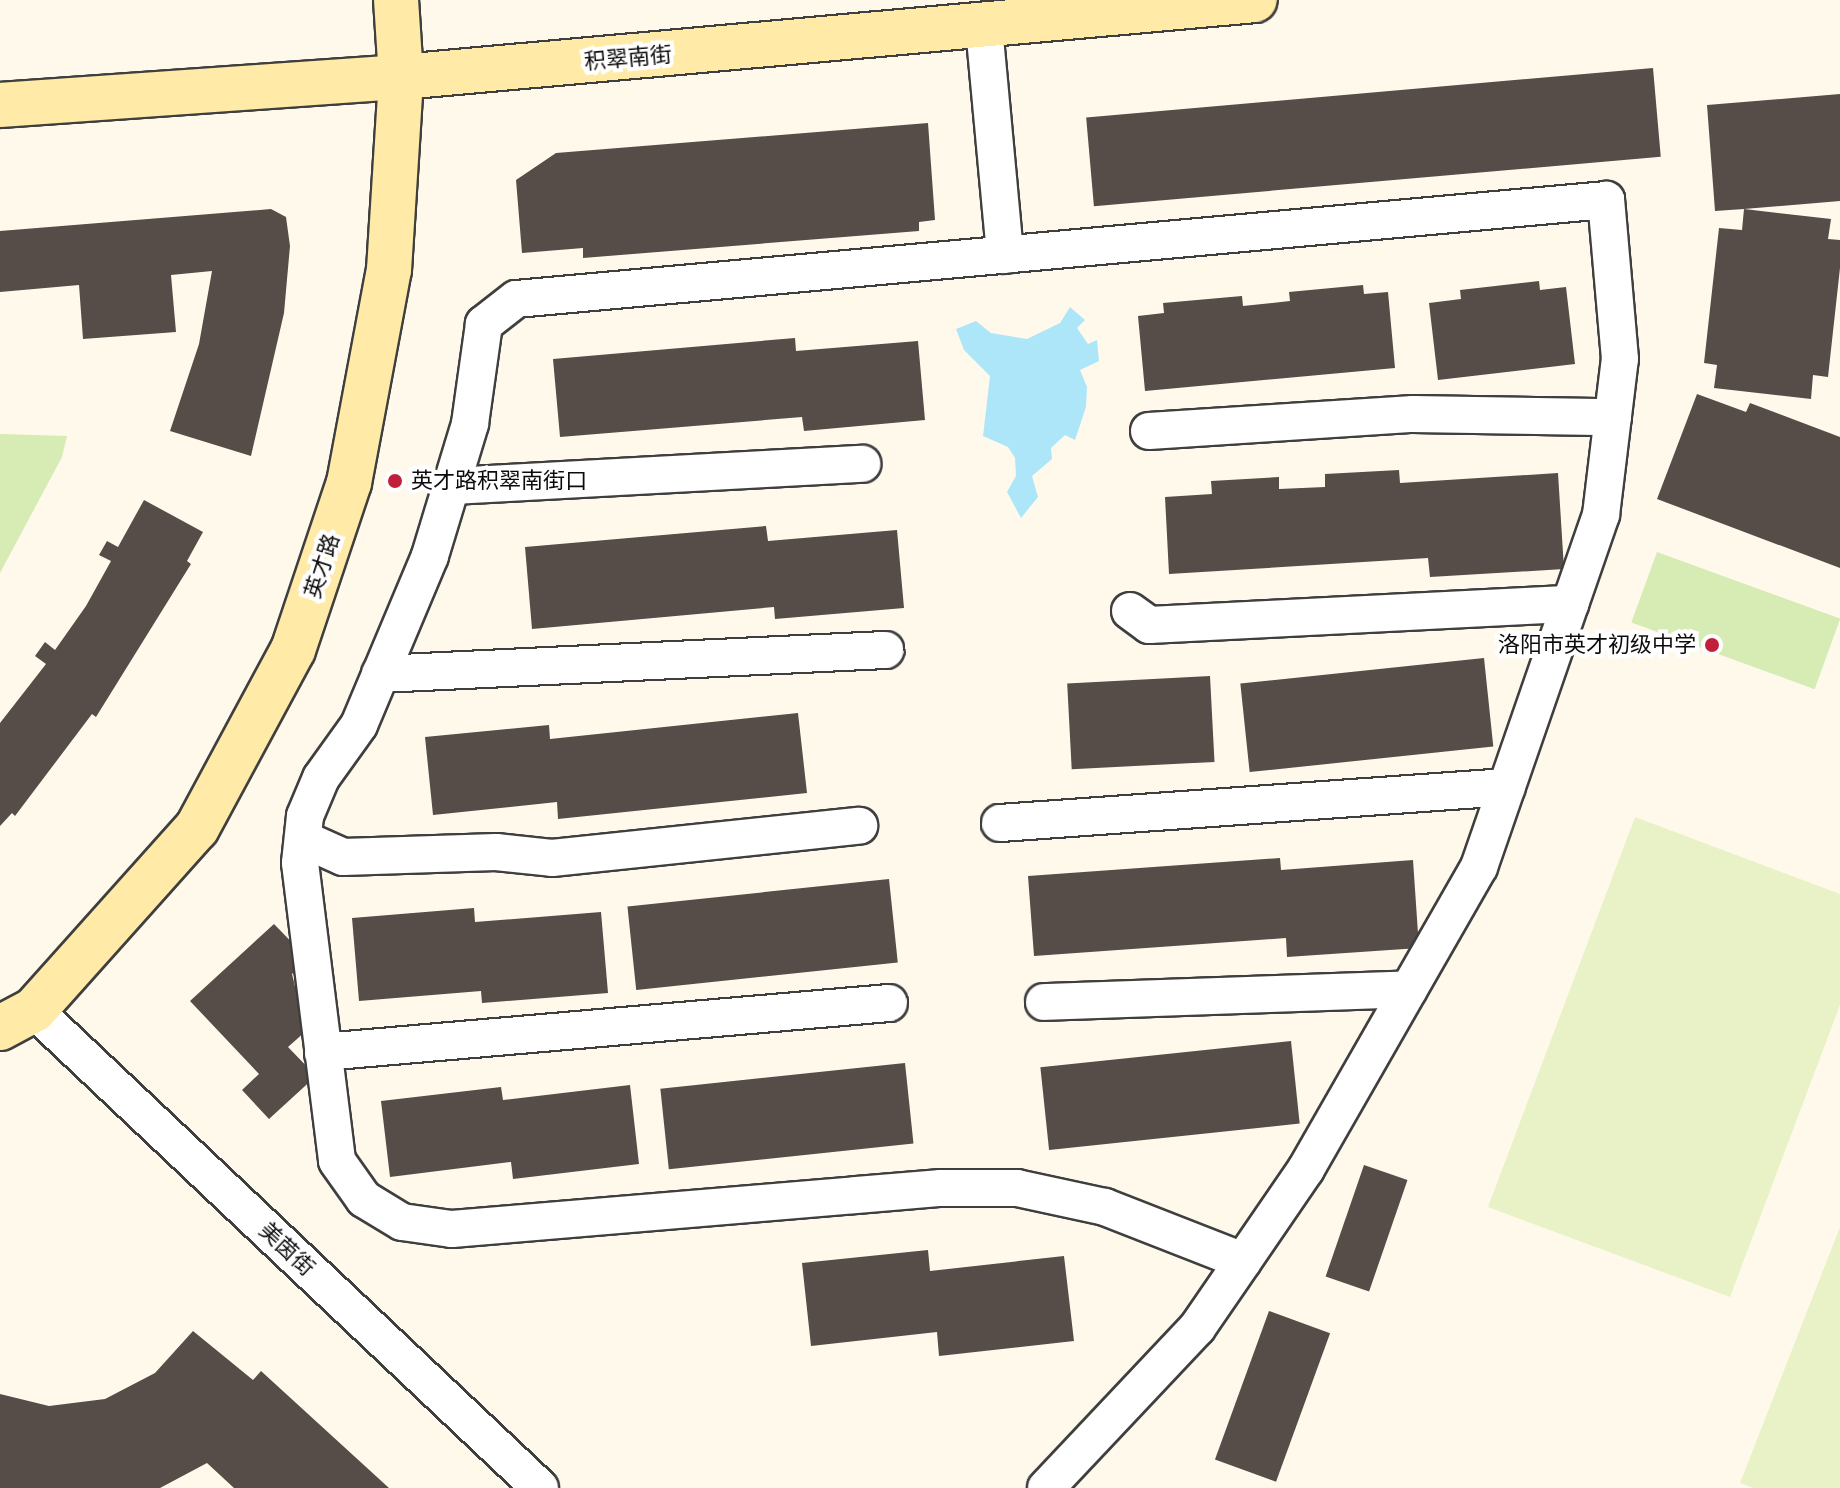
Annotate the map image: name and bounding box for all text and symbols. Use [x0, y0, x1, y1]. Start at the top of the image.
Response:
street label: 积翠南街 [583, 41, 673, 75]
place label: 英才路积翠南街口 [411, 468, 587, 494]
marker: 英才路积翠南街口 [386, 472, 404, 490]
street label: 英才路 [299, 531, 345, 601]
place label: 洛阳市英才初级中学 [1498, 632, 1696, 658]
marker: 洛阳市英才初级中学 [1703, 636, 1721, 654]
street label: 美茵街 [254, 1217, 320, 1281]

